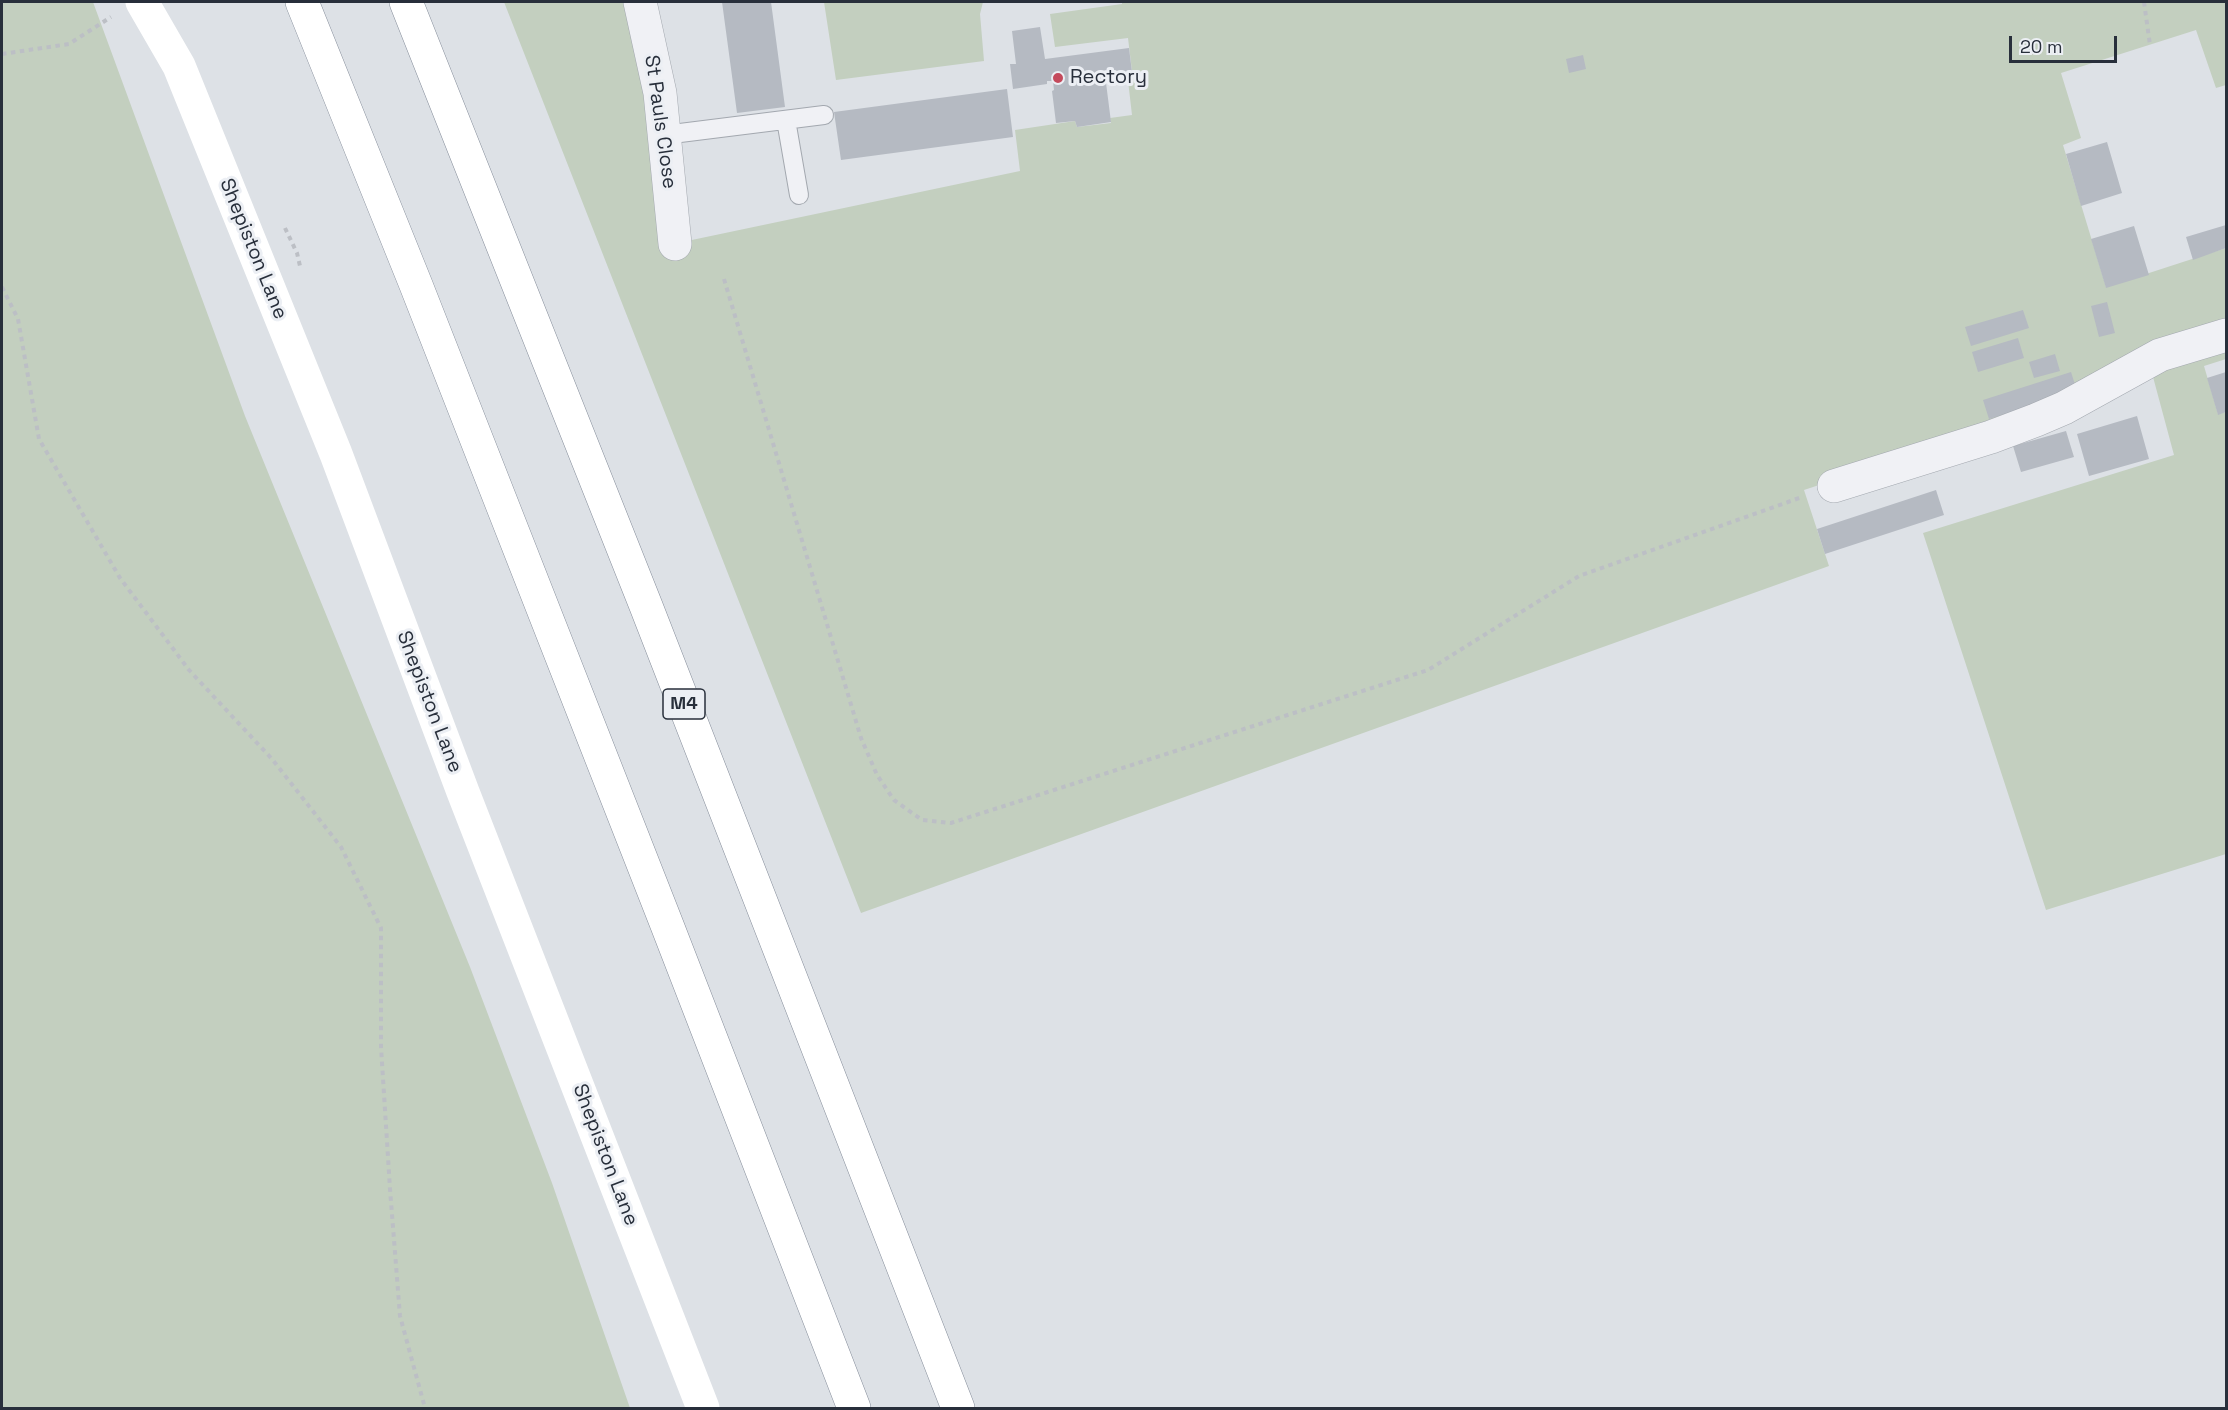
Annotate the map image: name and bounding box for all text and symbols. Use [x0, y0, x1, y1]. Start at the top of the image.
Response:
scale bar [2012, 24, 2120, 62]
text: 20 m [2020, 35, 2063, 58]
street label: St Pauls Close [639, 54, 681, 190]
place label: Rectory [1070, 66, 1147, 90]
marker: Rectory [1051, 71, 1065, 85]
street label: Shepiston Lane [214, 175, 292, 323]
street label: Shepiston Lane [391, 628, 467, 776]
road number: M4 [663, 689, 705, 719]
street label: Shepiston Lane [567, 1081, 643, 1229]

